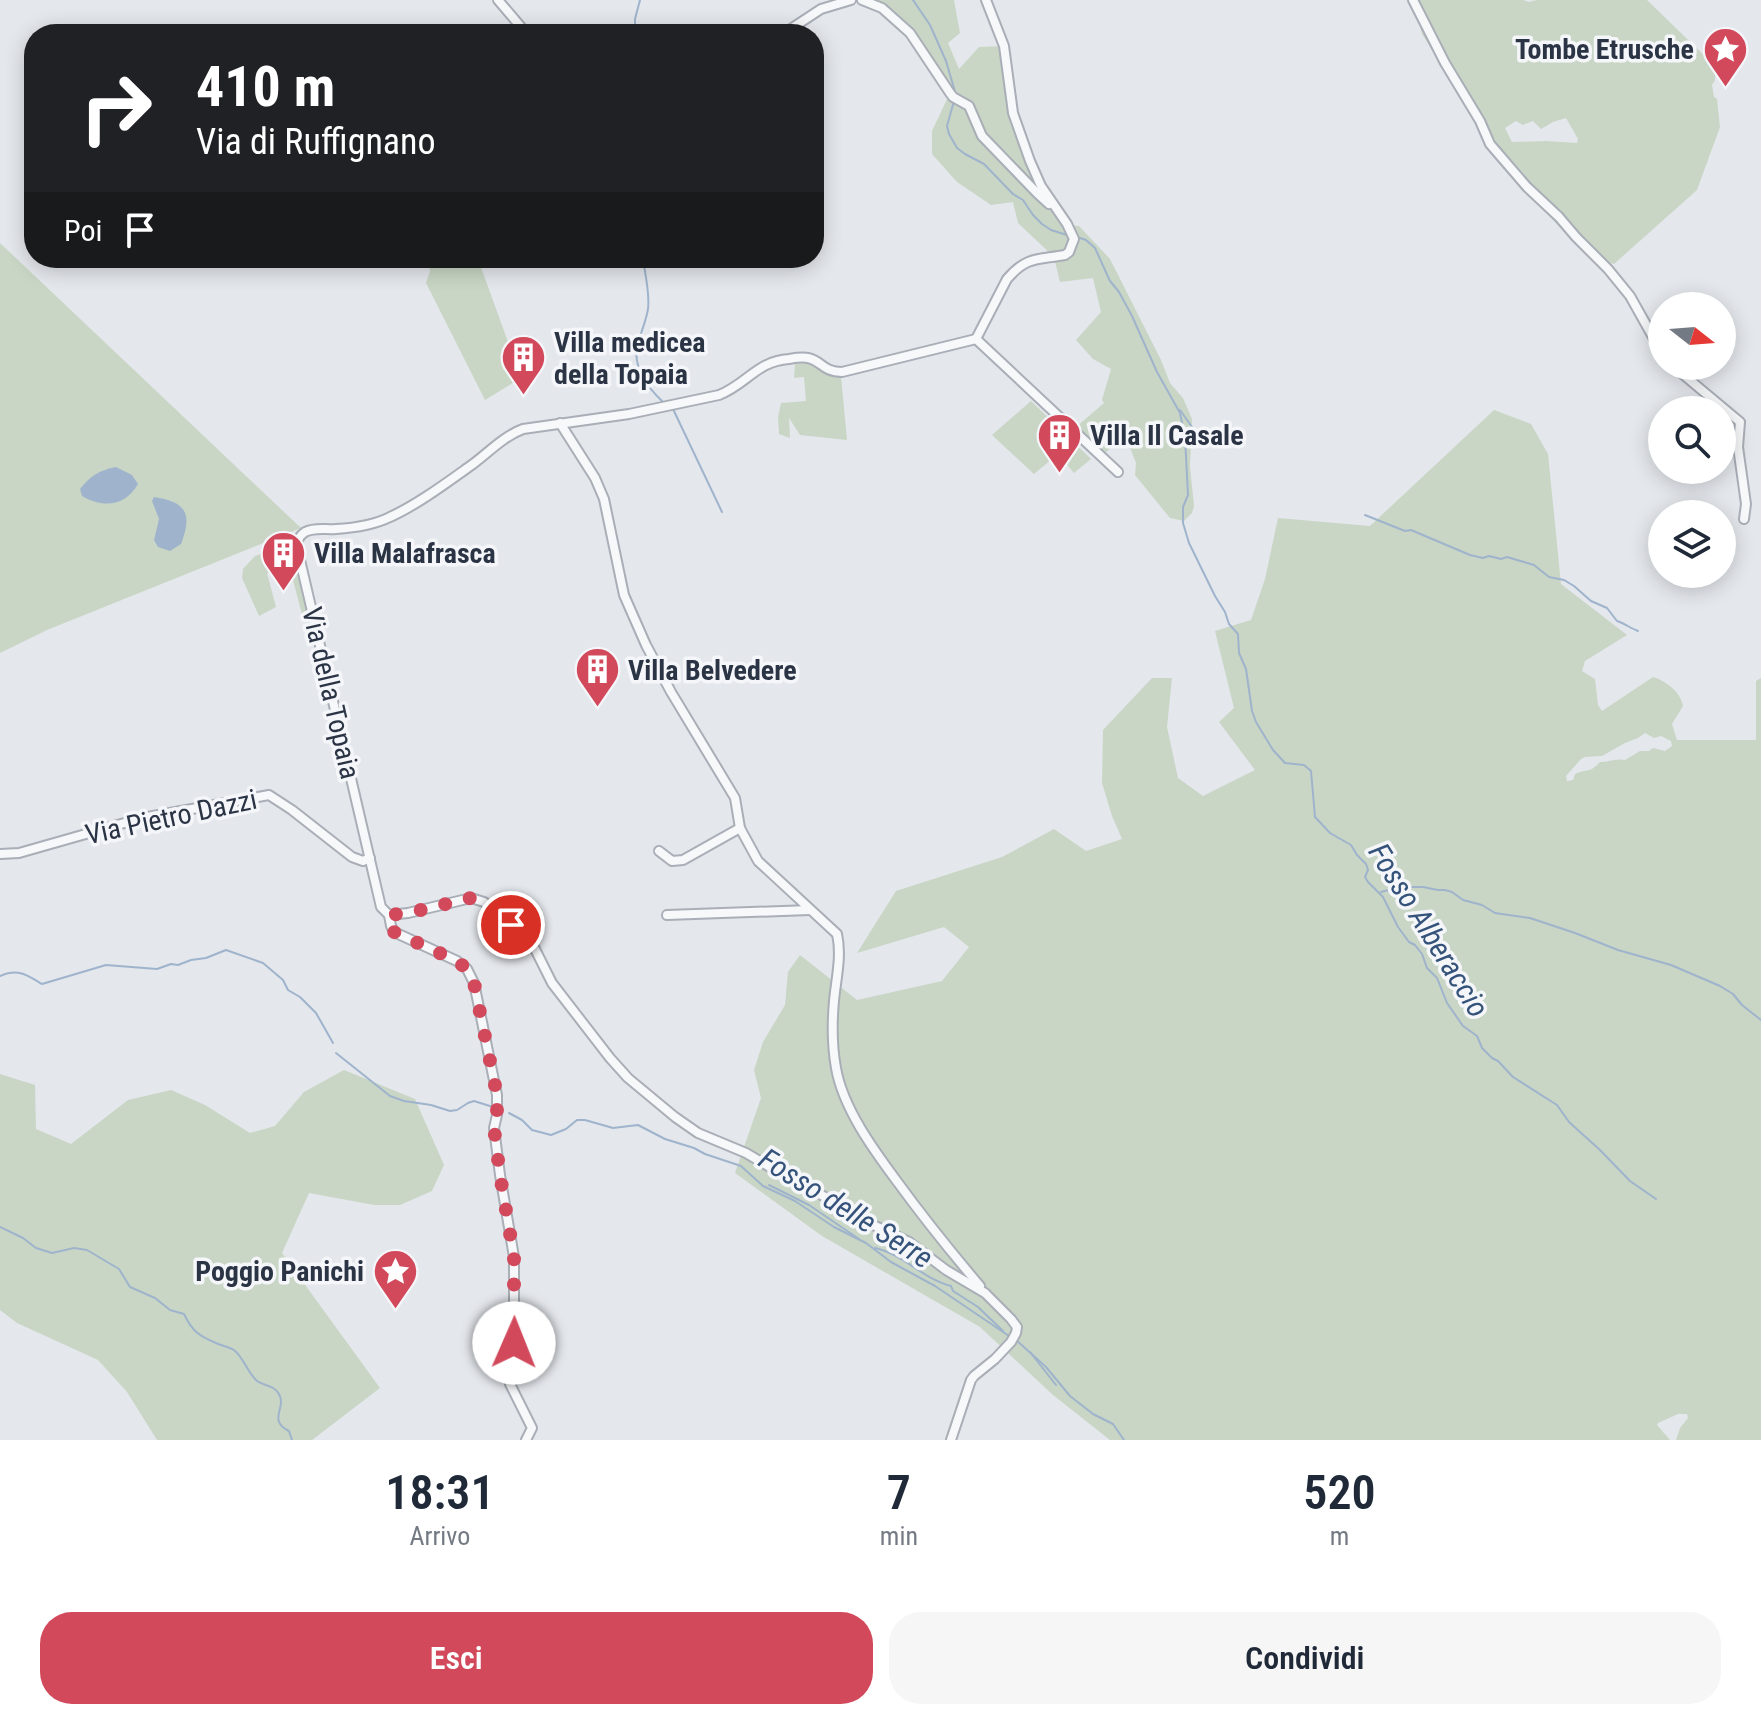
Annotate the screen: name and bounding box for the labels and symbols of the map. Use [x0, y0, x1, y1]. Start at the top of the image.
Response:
place icon: Tombe Etrusche [1701, 25, 1749, 88]
place label: Tombe Etrusche [1515, 33, 1694, 66]
north arrow [1648, 292, 1736, 380]
place label: Villa medicea della Topaia [554, 326, 706, 391]
building icon: Villa medicea della Topaia [499, 334, 547, 397]
building icon: Villa Il Casale [1035, 411, 1083, 474]
place label: Villa Il Casale [1090, 419, 1244, 452]
building icon: Villa Malafrasca [259, 529, 307, 592]
place label: Villa Malafrasca [314, 537, 496, 570]
street label: Via della Topaia [295, 604, 367, 782]
building icon: Villa Belvedere [573, 646, 621, 709]
place label: Villa Belvedere [628, 654, 797, 687]
street label: Via Pietro Dazzi [82, 783, 260, 851]
water label: Fosso Alberaccio [1362, 837, 1496, 1023]
pin [477, 891, 545, 959]
water label: Fosso delle Serre [753, 1141, 939, 1275]
place icon: Poggio Panichi [371, 1247, 419, 1310]
place label: Poggio Panichi [195, 1255, 364, 1288]
position arrow [472, 1301, 556, 1385]

